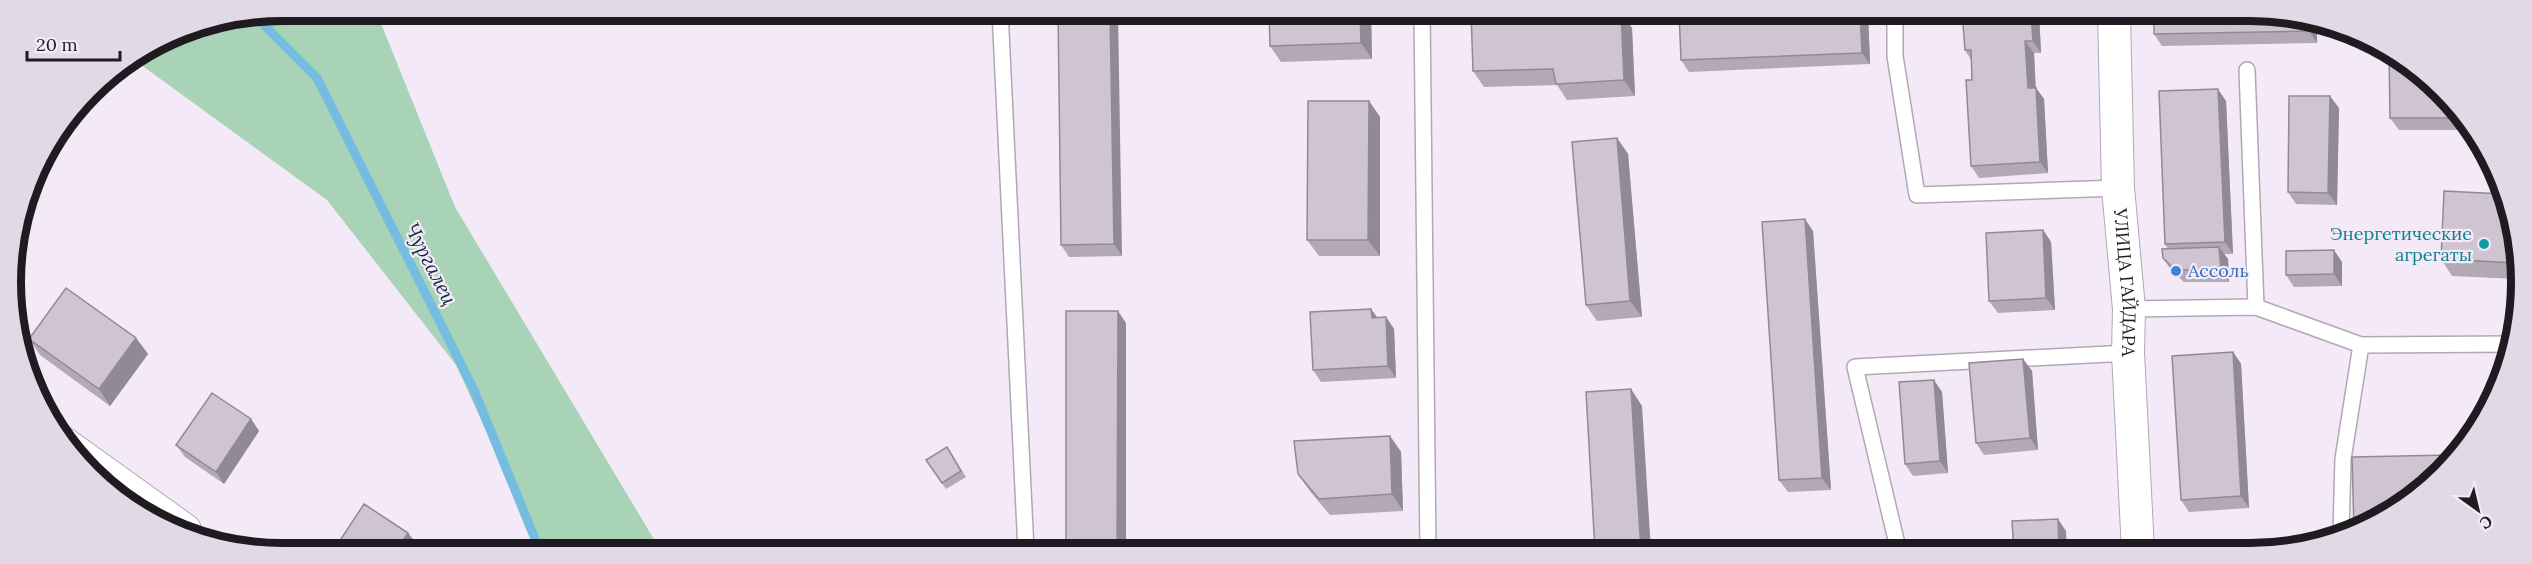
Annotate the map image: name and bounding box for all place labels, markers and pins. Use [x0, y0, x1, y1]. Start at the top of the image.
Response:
place label: Энергетические агрегаты [2330, 222, 2472, 266]
marker: Энергетические агрегаты [2477, 237, 2491, 251]
place label: Ассоль [2187, 259, 2249, 282]
marker: Ассоль [2169, 264, 2183, 278]

